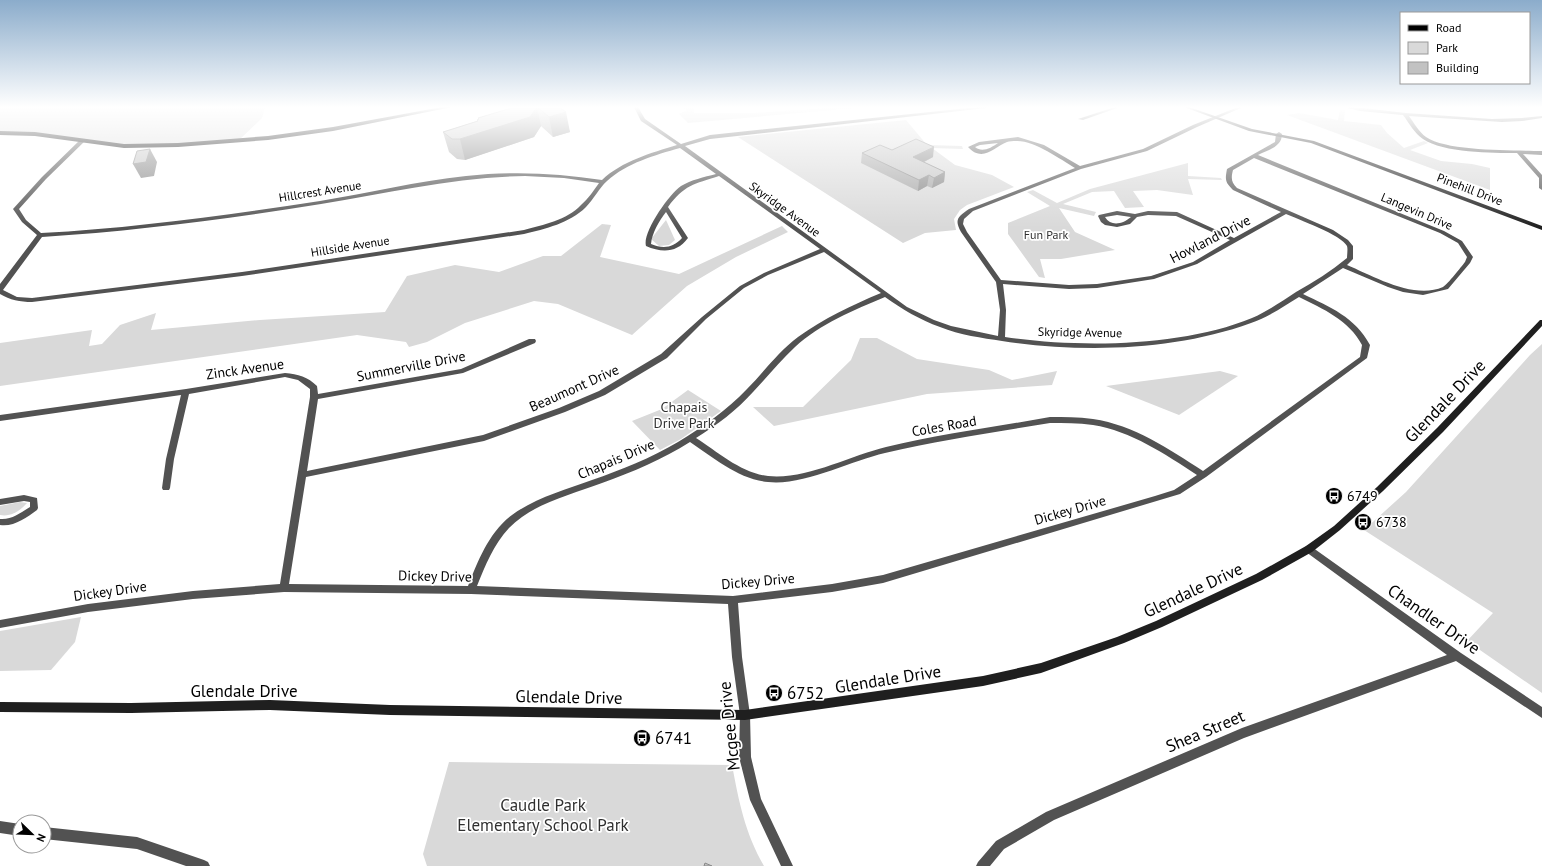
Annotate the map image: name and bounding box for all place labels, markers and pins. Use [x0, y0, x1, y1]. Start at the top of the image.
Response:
bus stop icon: 6749 [1324, 486, 1344, 506]
place label: 6749 [1347, 487, 1378, 505]
bus stop icon: 6738 [1353, 512, 1373, 532]
place label: 6738 [1376, 513, 1407, 531]
place label: 6752 [787, 682, 824, 704]
bus stop icon: 6752 [764, 683, 784, 703]
place label: 6741 [655, 727, 692, 749]
bus stop icon: 6741 [632, 728, 652, 748]

